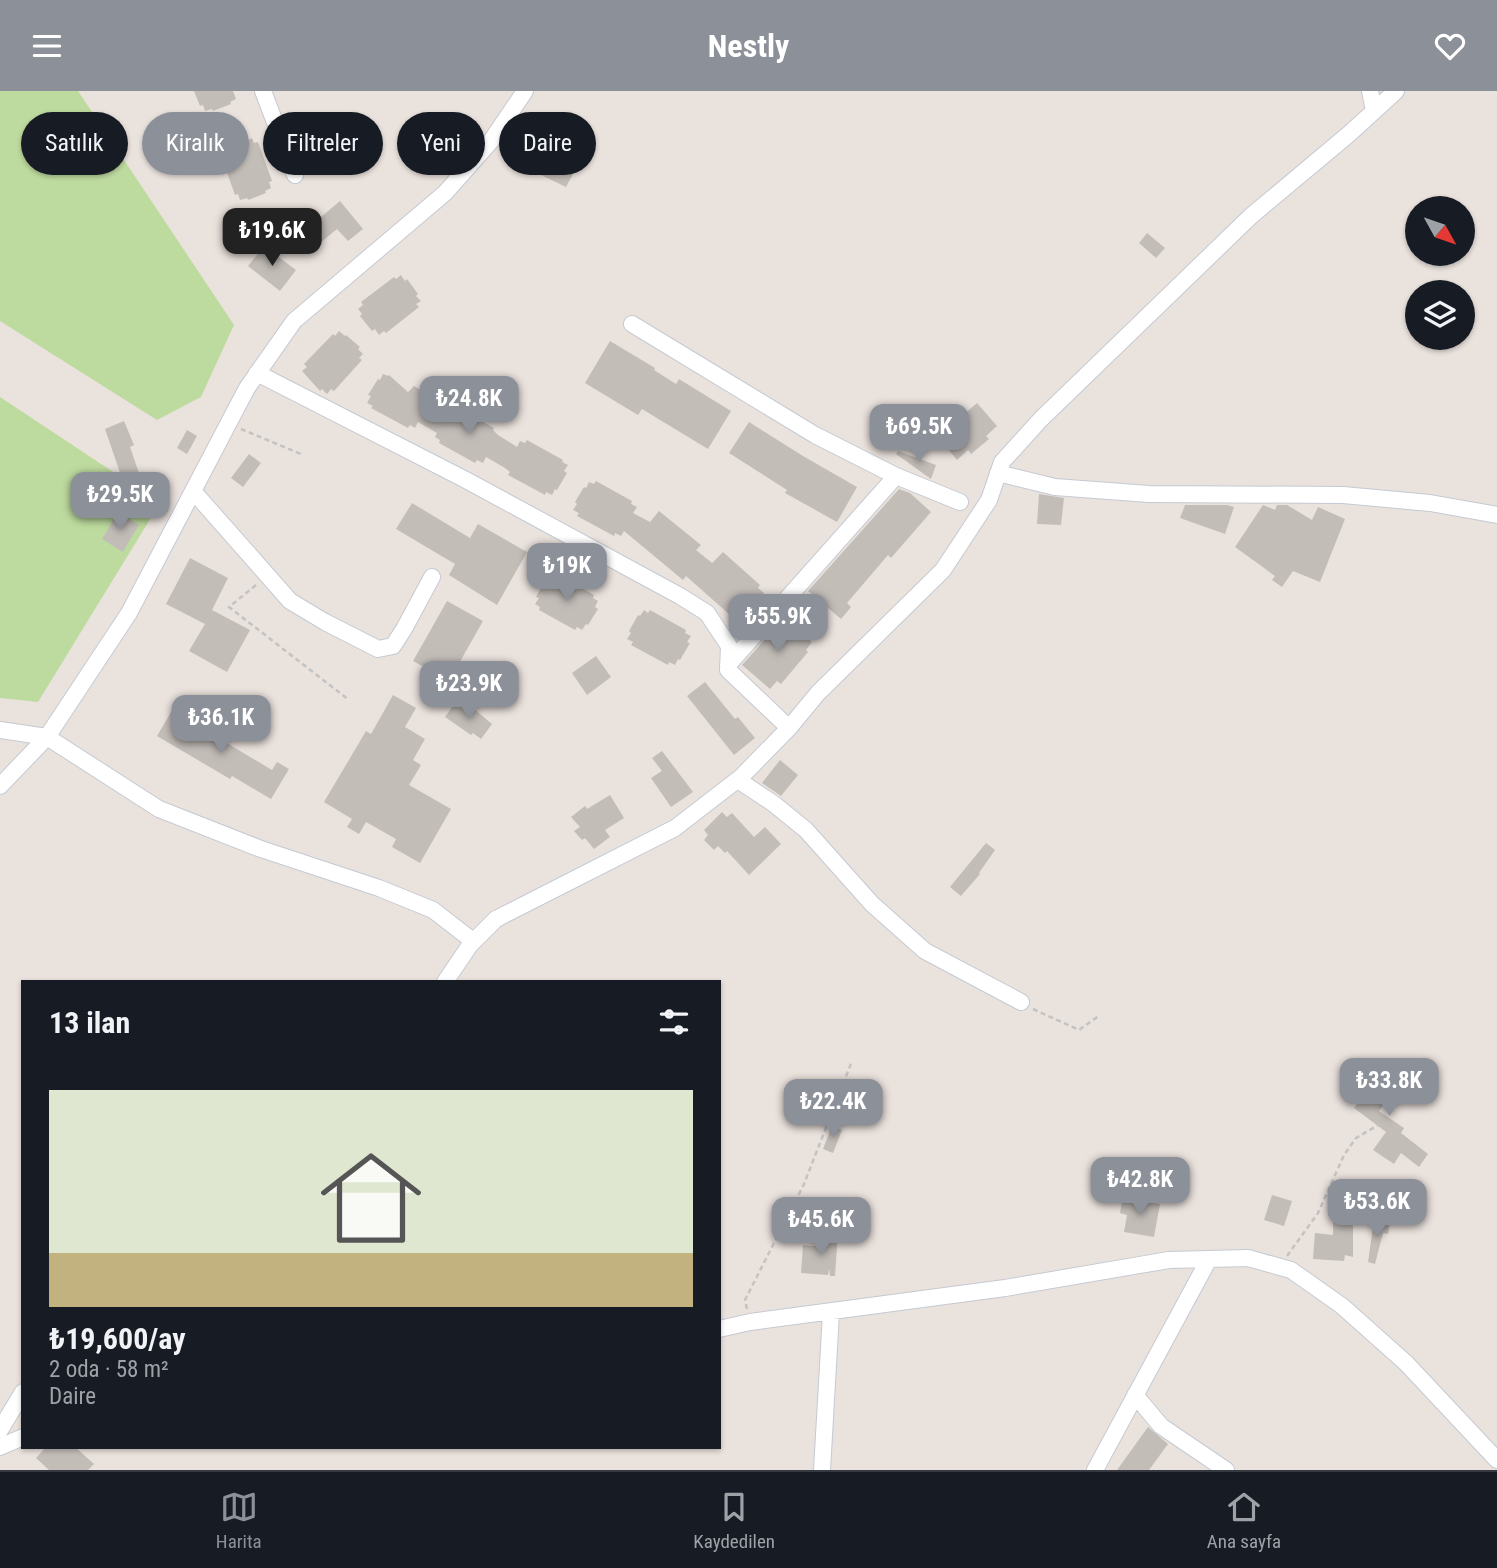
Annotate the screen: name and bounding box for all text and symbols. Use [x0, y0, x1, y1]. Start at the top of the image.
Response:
icon: menu [28, 27, 66, 65]
text: Nestly [708, 27, 789, 65]
icon: heart [1431, 27, 1469, 65]
chip: Satılık [21, 112, 128, 175]
chip: Kiralık [142, 112, 249, 175]
chip: Filtreler [263, 112, 383, 175]
chip: Yeni [397, 112, 485, 175]
chip: Daire [499, 112, 596, 175]
north arrow [1405, 196, 1475, 266]
map controls [1405, 196, 1475, 350]
pin: ₺19.6K [215, 209, 329, 268]
text: ₺19.6K [239, 217, 305, 244]
button: layers [1405, 280, 1475, 350]
pin: ₺24.8K [412, 377, 526, 436]
text: ₺24.8K [436, 385, 502, 412]
pin: ₺69.5K [862, 405, 976, 464]
text: ₺69.5K [886, 413, 952, 440]
pin: ₺29.5K [63, 473, 177, 532]
text: ₺29.5K [87, 481, 153, 508]
pin: ₺19K [526, 543, 608, 603]
text: ₺19K [543, 552, 591, 579]
pin: ₺55.9K [721, 595, 835, 654]
text: ₺55.9K [745, 603, 811, 630]
pin: ₺23.9K [412, 661, 526, 721]
text: ₺23.9K [436, 670, 502, 697]
pin: ₺36.1K [164, 695, 278, 755]
text: ₺36.1K [188, 704, 254, 731]
icon: filters [655, 1003, 693, 1041]
text: 13 ilan [49, 1005, 130, 1040]
pin: ₺33.8K [1332, 1059, 1446, 1118]
text: ₺33.8K [1356, 1067, 1422, 1094]
pin: ₺22.4K [776, 1079, 890, 1139]
text: ₺22.4K [800, 1088, 866, 1115]
icon: home [308, 1135, 434, 1261]
pin: ₺42.8K [1083, 1157, 1197, 1217]
text: ₺42.8K [1107, 1166, 1173, 1193]
pin: ₺53.6K [1320, 1179, 1434, 1239]
text: ₺53.6K [1344, 1188, 1410, 1215]
pin: ₺45.6K [764, 1197, 878, 1257]
text: ₺45.6K [788, 1206, 854, 1233]
text: ₺19,600/ay [49, 1321, 186, 1356]
text: 2 oda · 58 m² [49, 1356, 169, 1383]
text: Daire [49, 1383, 96, 1410]
tab: Harita [216, 1488, 262, 1553]
tab: Kaydedilen [693, 1488, 775, 1553]
tab: Ana sayfa [1207, 1488, 1281, 1553]

